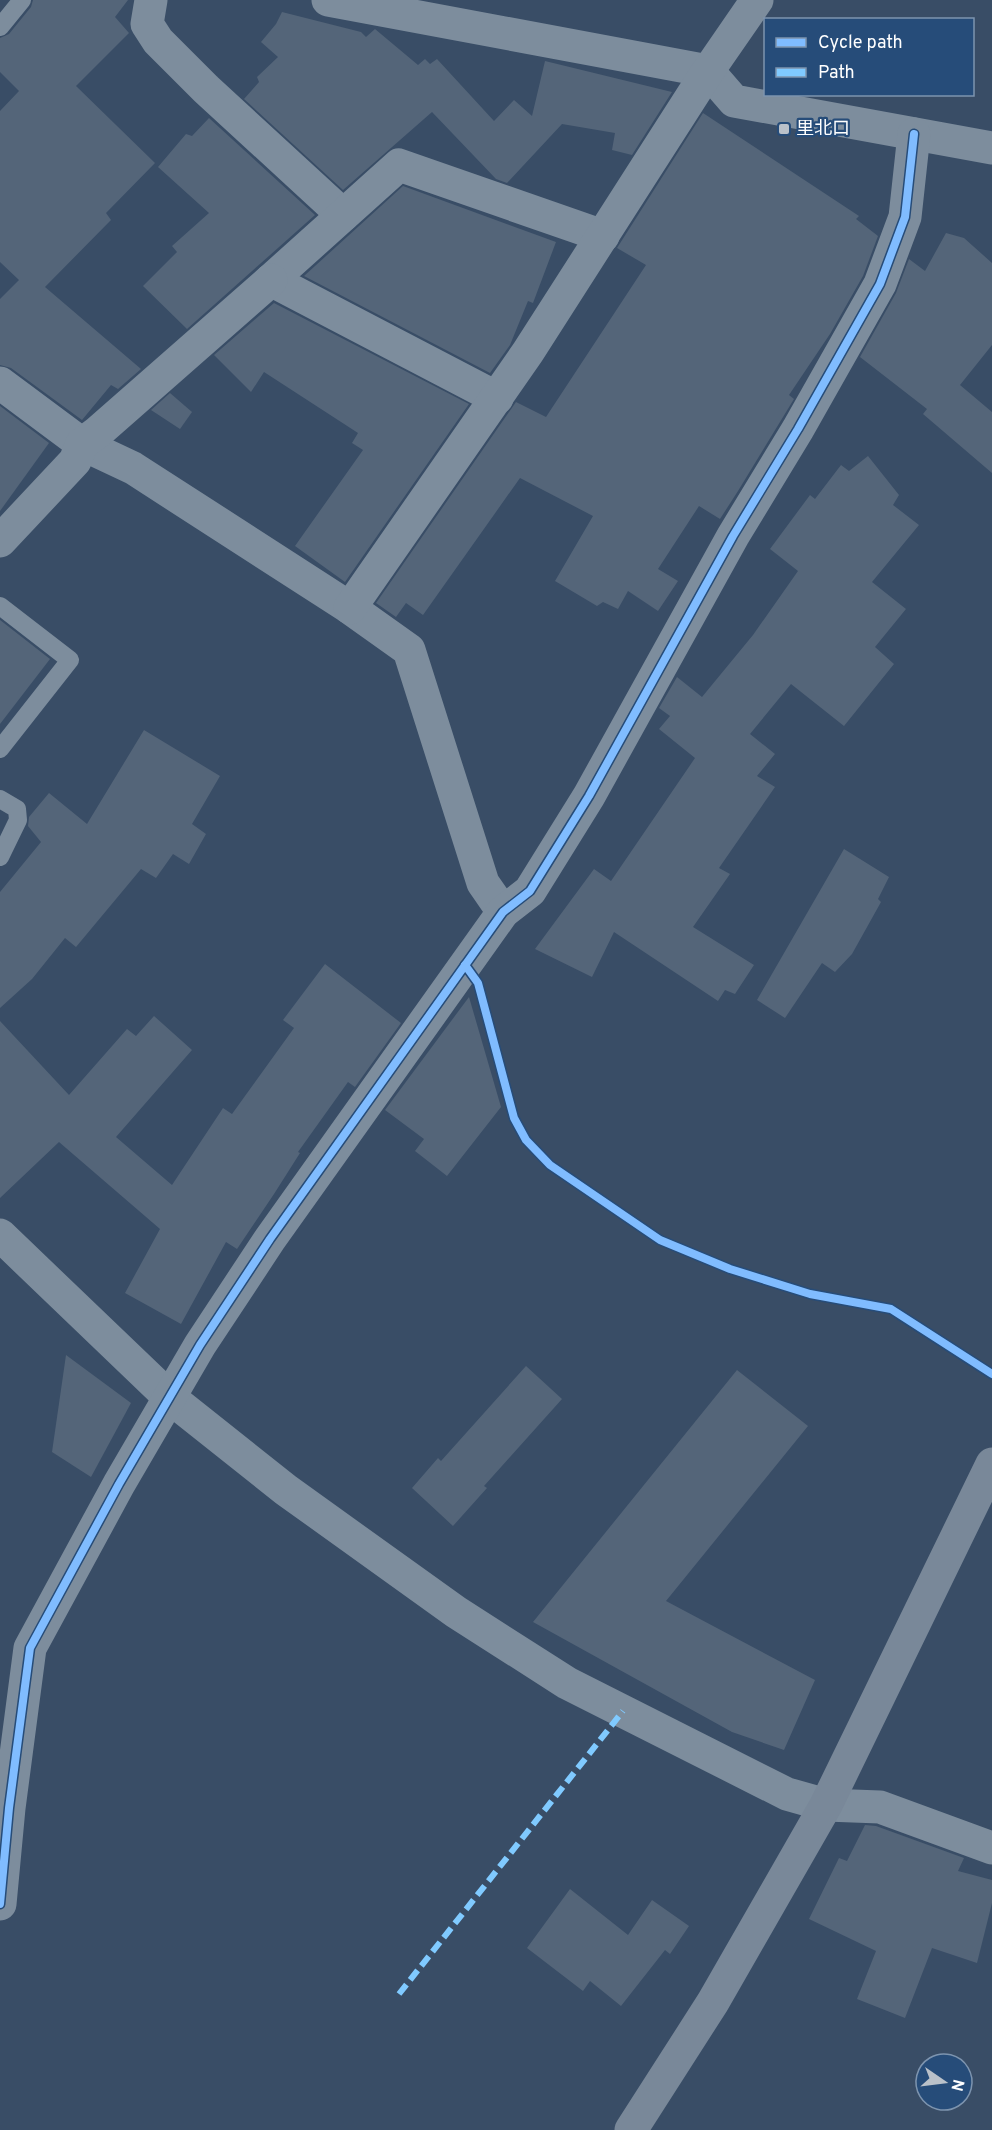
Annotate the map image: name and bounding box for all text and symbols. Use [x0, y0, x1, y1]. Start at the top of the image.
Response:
legend [764, 18, 974, 96]
text: Cycle path [818, 32, 903, 55]
text: Path [818, 62, 855, 85]
place label: 里北口 [796, 118, 850, 141]
marker: 里北口 [777, 122, 791, 136]
north arrow [914, 2052, 974, 2112]
text: N [946, 2077, 968, 2093]

